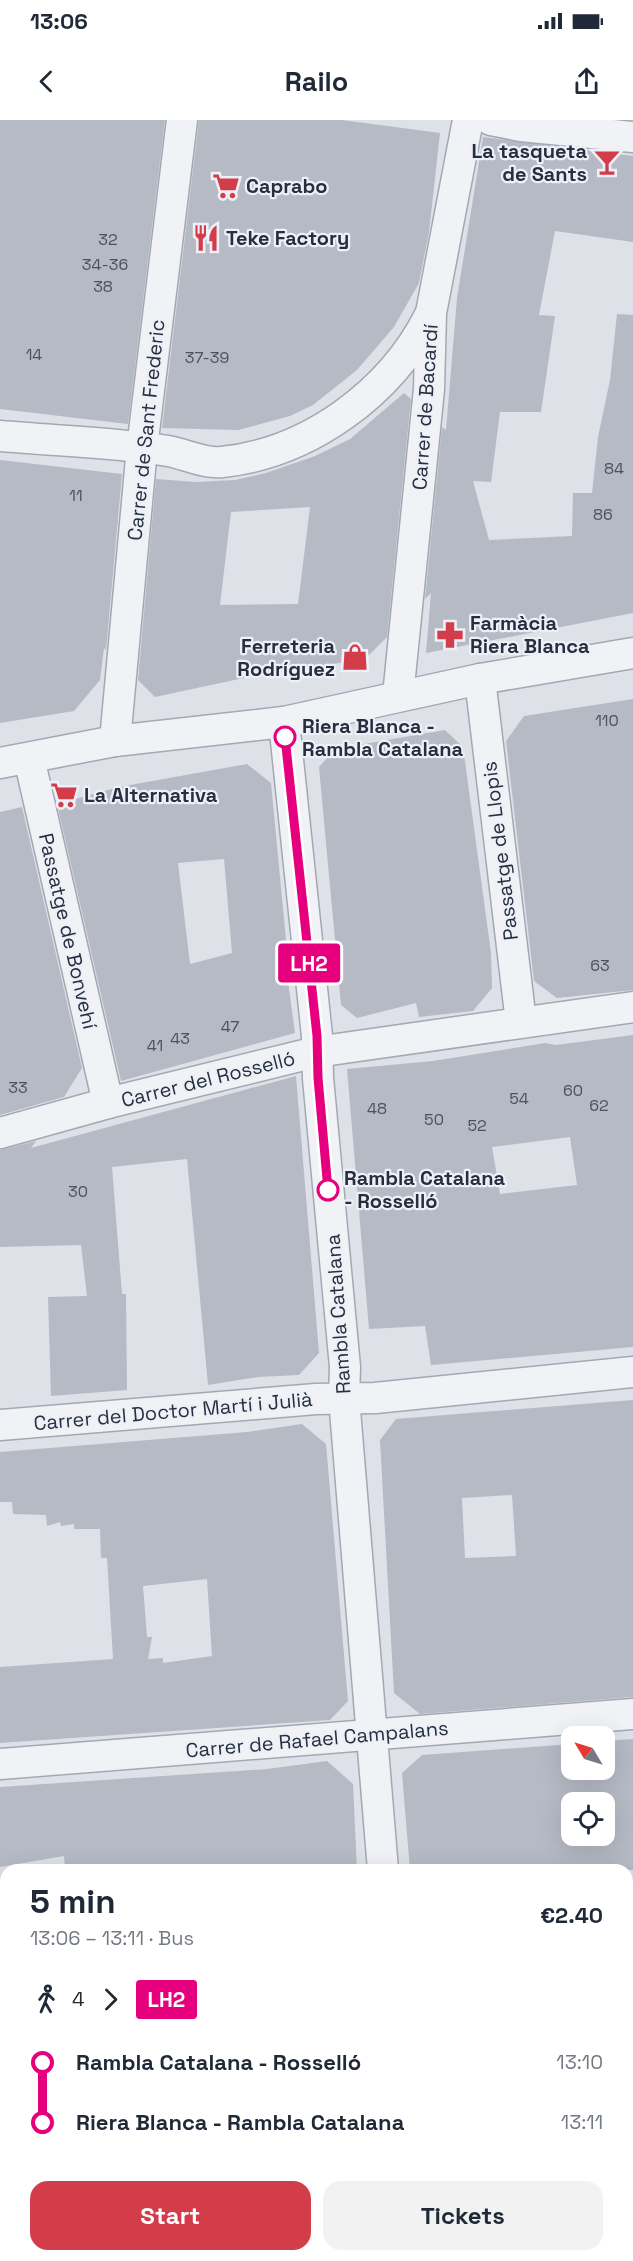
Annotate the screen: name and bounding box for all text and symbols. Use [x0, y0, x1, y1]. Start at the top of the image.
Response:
text: 13:06 [30, 7, 88, 35]
text: Railo [285, 64, 348, 99]
icon: back [30, 65, 63, 98]
icon: share [570, 65, 603, 98]
place label: La tasqueta de Sants [471, 138, 587, 187]
bar icon: La tasqueta de Sants [592, 147, 622, 177]
supermarket icon: Caprabo [211, 171, 241, 201]
place label: Caprabo [246, 173, 327, 199]
restaurant icon: Teke Factory [191, 223, 221, 253]
place label: Teke Factory [226, 225, 349, 251]
house number: 32 [98, 229, 118, 250]
house number: 34-36 [82, 254, 128, 275]
house number: 38 [93, 276, 113, 297]
street label: Carrer de Sant Frederic [121, 318, 171, 542]
street label: Carrer de Bacardí [406, 323, 444, 491]
house number: 14 [26, 344, 42, 365]
house number: 37-39 [185, 347, 229, 368]
house number: 84 [604, 458, 624, 479]
house number: 11 [69, 485, 83, 506]
house number: 86 [593, 504, 613, 525]
place label: Farmàcia Riera Blanca [470, 610, 590, 659]
pharmacy icon: Farmàcia Riera Blanca [435, 620, 465, 650]
place label: Ferreteria Rodríguez [237, 633, 335, 682]
shop icon: Ferreteria Rodríguez [340, 642, 370, 672]
house number: 110 [595, 710, 619, 731]
place label: Riera Blanca - Rambla Catalana [302, 713, 464, 762]
marker: Riera Blanca - Rambla Catalana [274, 726, 296, 748]
street label: Passatge de Llopis [476, 760, 524, 942]
supermarket icon: La Alternativa [49, 780, 79, 810]
place label: La Alternativa [84, 782, 218, 808]
street label: Passatge de Bonvehí [33, 830, 103, 1032]
line badge: LH2 [274, 944, 344, 982]
text: LH2 [290, 950, 328, 977]
house number: 63 [590, 955, 610, 976]
house number: 47 [221, 1016, 239, 1037]
house number: 43 [170, 1028, 190, 1049]
house number: 41 [147, 1035, 163, 1056]
street label: Carrer del Rosselló [118, 1045, 298, 1113]
house number: 33 [8, 1077, 28, 1098]
house number: 60 [563, 1080, 583, 1101]
house number: 54 [509, 1088, 529, 1109]
house number: 62 [589, 1095, 609, 1116]
house number: 48 [367, 1098, 387, 1119]
house number: 50 [424, 1109, 444, 1130]
house number: 52 [467, 1115, 487, 1136]
place label: Rambla Catalana - Rosselló [344, 1165, 506, 1214]
marker: Rambla Catalana - Rosselló [317, 1179, 339, 1201]
house number: 30 [68, 1181, 88, 1202]
street label: Rambla Catalana [319, 1233, 357, 1395]
street label: Carrer del Doctor Martí i Julià [32, 1386, 314, 1436]
street label: Carrer de Rafael Campalans [184, 1715, 450, 1763]
north arrow [561, 1726, 615, 1780]
map controls [561, 1726, 615, 1846]
button: locate [561, 1792, 615, 1846]
text: 5 min [30, 1881, 115, 1923]
text: €2.40 [540, 1901, 603, 1929]
text: 13:06 – 13:11 · Bus [30, 1925, 194, 1951]
icon: walk [30, 1983, 63, 2016]
icon: forward [94, 1983, 127, 2016]
text: 4 [72, 1986, 85, 2012]
text: LH2 [148, 1986, 185, 2013]
text: Rambla Catalana - Rosselló [76, 2048, 361, 2076]
text: 13:10 [556, 2049, 603, 2075]
text: Riera Blanca - Rambla Catalana [76, 2108, 404, 2136]
text: 13:11 [561, 2109, 603, 2135]
button: Start [30, 2181, 311, 2250]
button: Tickets [323, 2181, 603, 2250]

